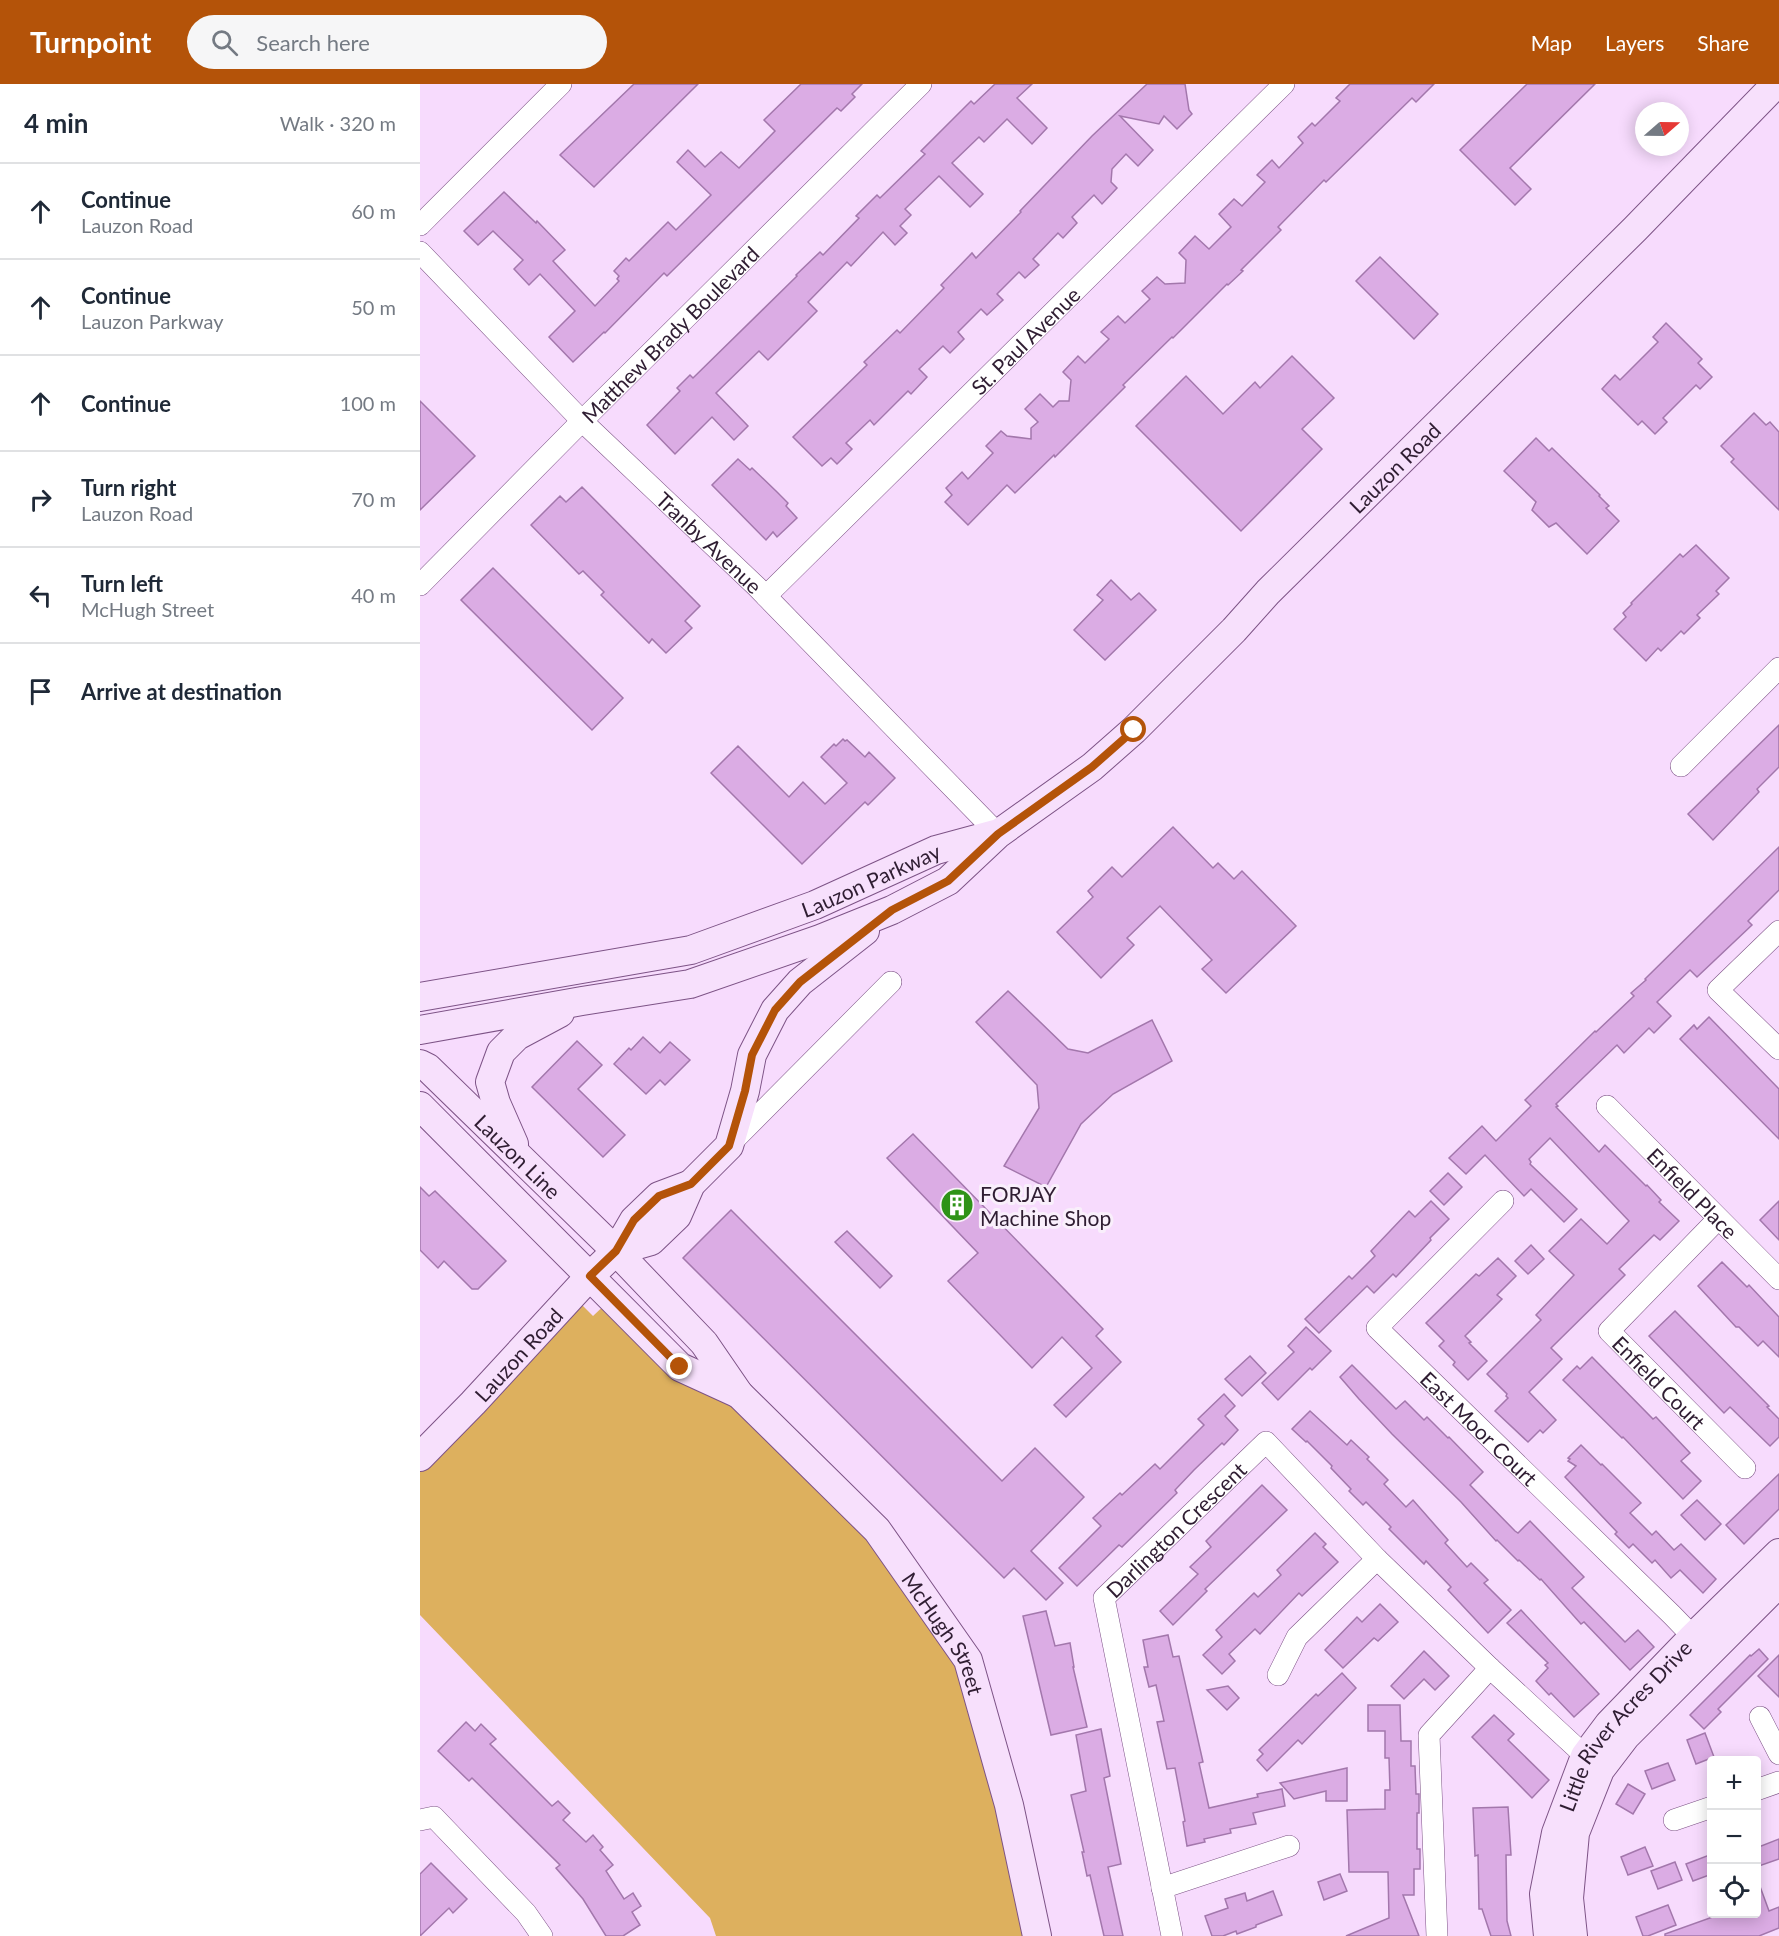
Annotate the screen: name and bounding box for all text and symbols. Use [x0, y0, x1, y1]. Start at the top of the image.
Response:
search box [187, 15, 607, 69]
text: Turnpoint [30, 25, 151, 59]
icon: search [208, 26, 241, 59]
text: Search here [256, 29, 370, 56]
text: Map [1531, 30, 1572, 55]
text: Layers [1605, 30, 1664, 55]
text: Share [1697, 30, 1749, 55]
north arrow [1635, 102, 1689, 156]
text: 4 min [24, 107, 88, 139]
text: Walk · 320 m [280, 111, 396, 135]
text: Continue [81, 186, 171, 213]
icon: ahead [24, 195, 57, 228]
text: 60 m [351, 199, 396, 223]
text: Lauzon Road [81, 213, 193, 237]
street label: Matthew Brady Boulevard [576, 241, 763, 427]
street label: St. Paul Avenue [965, 281, 1084, 399]
text: Continue [81, 282, 171, 309]
icon: ahead [24, 291, 57, 324]
text: 50 m [351, 295, 396, 319]
text: Lauzon Parkway [81, 309, 224, 333]
icon: ahead [24, 387, 57, 420]
text: Continue [81, 390, 171, 417]
text: 100 m [340, 391, 396, 415]
street label: Lauzon Road [1343, 417, 1445, 518]
text: Turn right [81, 474, 176, 501]
icon: right [24, 483, 57, 516]
street label: Tranby Avenue [652, 486, 767, 598]
text: 70 m [351, 487, 396, 511]
text: Lauzon Road [81, 501, 193, 525]
text: Turn left [81, 570, 163, 597]
icon: left [24, 579, 57, 612]
text: 40 m [351, 583, 396, 607]
text: McHugh Street [81, 597, 214, 621]
icon: arrive [24, 675, 57, 708]
text: Arrive at destination [81, 678, 282, 705]
route start [1120, 716, 1146, 742]
street label: Lauzon Parkway [798, 837, 944, 921]
street label: Lauzon Line [470, 1109, 566, 1203]
street label: Enfield Place [1643, 1142, 1743, 1243]
place label: FORJAY Machine Shop [980, 1181, 1111, 1230]
building icon: FORJAY Machine Shop [939, 1187, 975, 1223]
street label: Lauzon Road [469, 1302, 567, 1406]
street label: Enfield Court [1608, 1330, 1711, 1434]
route end [666, 1353, 692, 1379]
street label: East Moor Court [1416, 1366, 1543, 1490]
street label: Darlington Crescent [1100, 1456, 1251, 1602]
street label: McHugh Street [898, 1567, 990, 1698]
street label: Little River Acres Drive [1553, 1634, 1696, 1814]
map controls [1707, 1756, 1761, 1918]
button: + [1707, 1756, 1761, 1810]
button: − [1707, 1810, 1761, 1864]
button: locate [1707, 1864, 1761, 1918]

